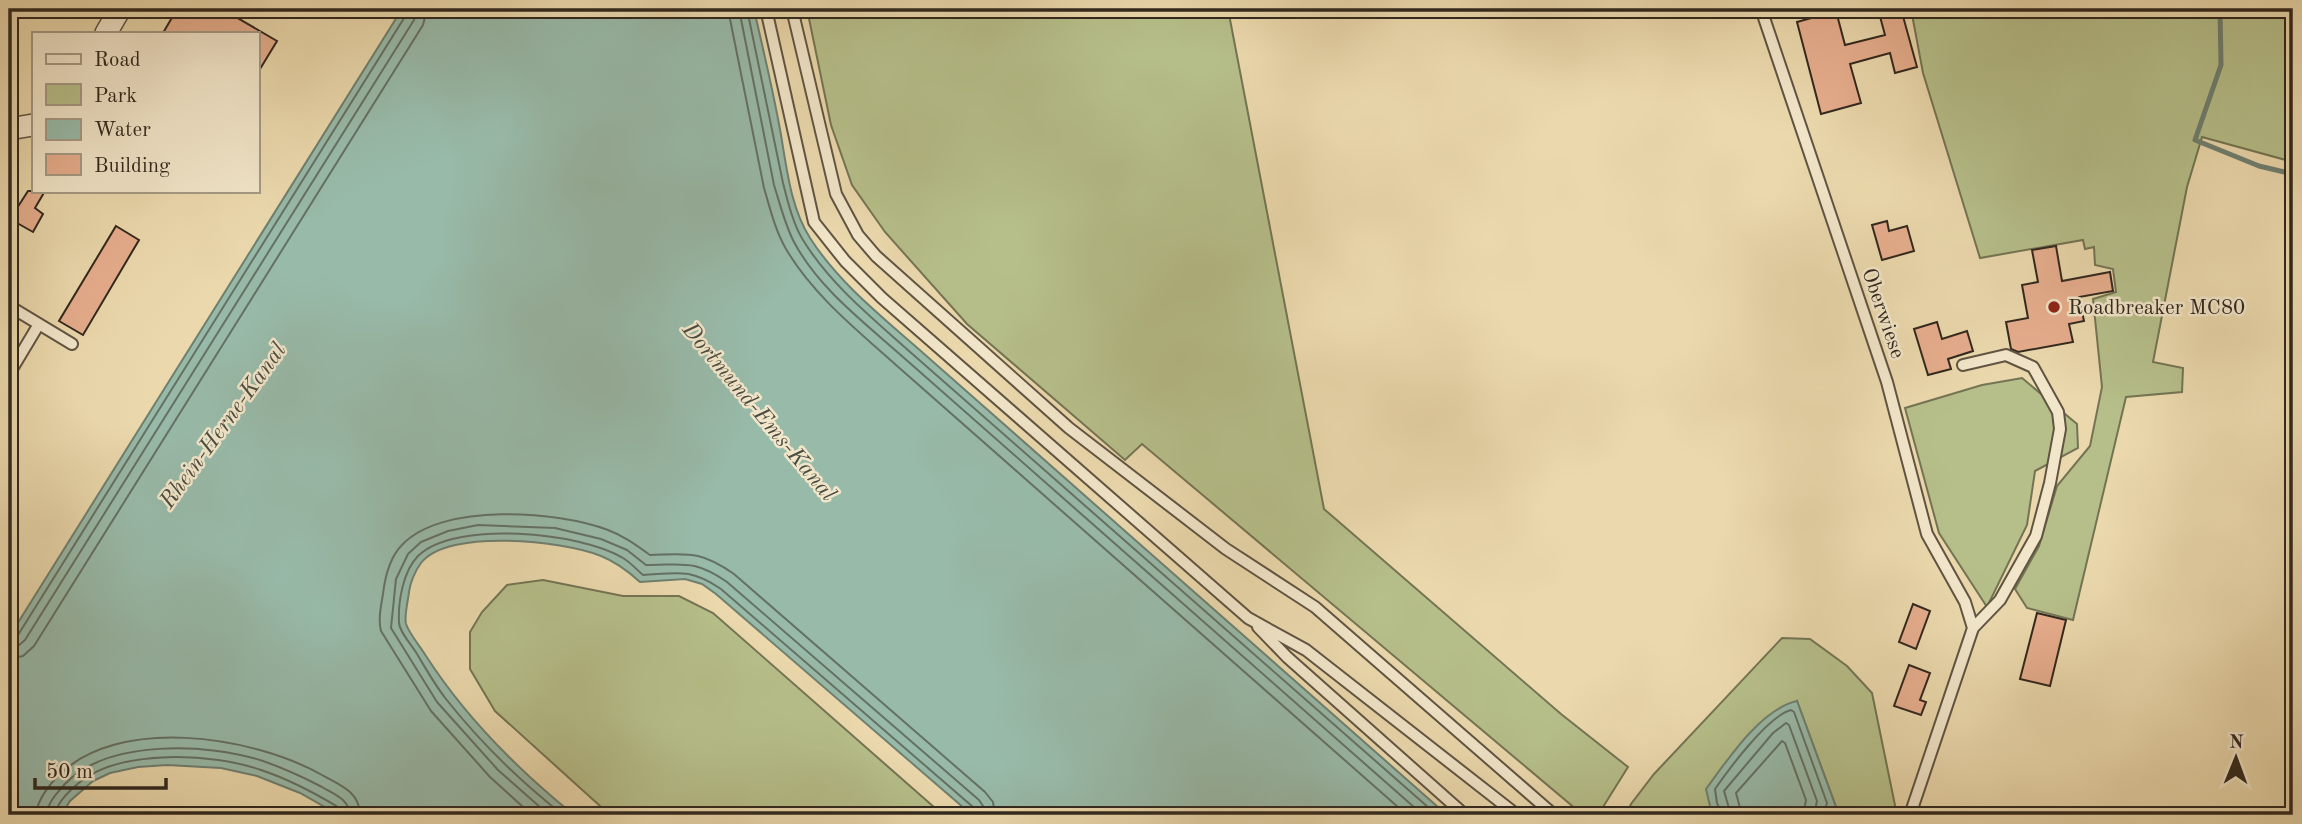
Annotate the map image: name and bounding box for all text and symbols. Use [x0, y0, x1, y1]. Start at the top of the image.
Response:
legend [32, 32, 259, 192]
text: Road [94, 50, 141, 71]
text: Park [94, 86, 137, 107]
text: Water [94, 120, 151, 141]
text: Building [94, 156, 171, 177]
street label: Oberwiese [1857, 266, 1908, 361]
place label: Roadbreaker MC80 [2068, 298, 2245, 319]
marker: Roadbreaker MC80 [2046, 299, 2062, 315]
water label: Dortmund-Ems-Kanal [677, 317, 840, 506]
water label: Rhein-Herne-Kanal [155, 339, 291, 513]
north arrow [2200, 722, 2270, 792]
text: N [2229, 734, 2244, 753]
scale bar [35, 747, 166, 791]
text: 50 m [46, 762, 93, 783]

